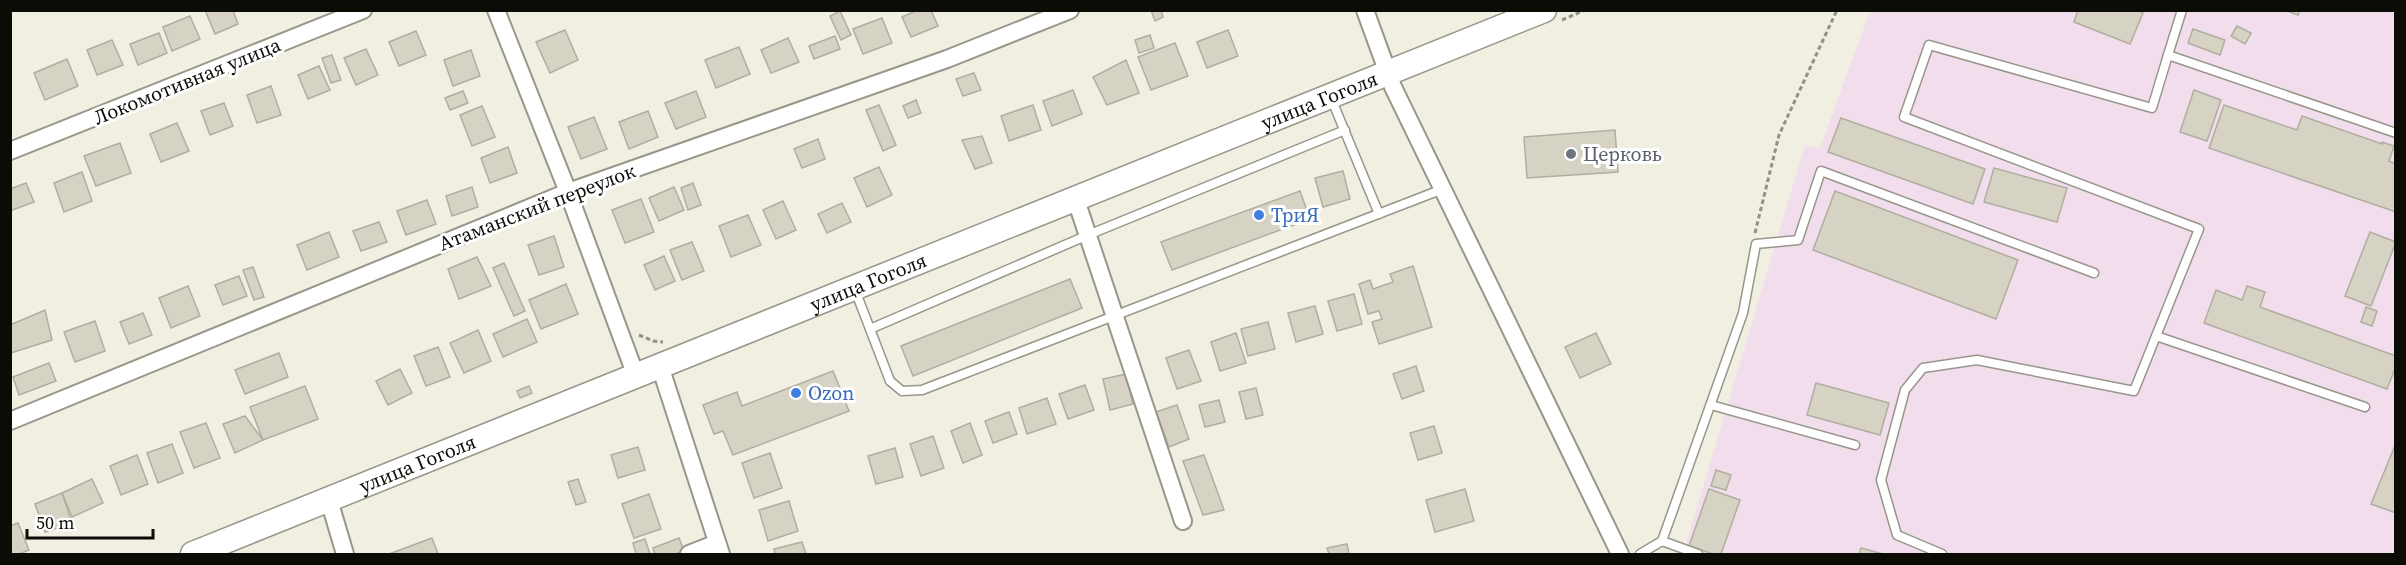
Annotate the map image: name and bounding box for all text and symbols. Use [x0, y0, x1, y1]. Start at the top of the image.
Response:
street label: Локомотивная улица [89, 30, 286, 131]
street label: улица Гоголя [1257, 64, 1382, 137]
place label: Церковь [1583, 140, 1662, 168]
marker: Церковь [1564, 147, 1578, 161]
street label: Атаманский переулок [435, 157, 639, 257]
place label: ТриЯ [1271, 201, 1319, 229]
marker: ТриЯ [1252, 208, 1266, 222]
street label: улица Гоголя [806, 246, 931, 318]
place label: Ozon [808, 379, 854, 407]
marker: Ozon [789, 386, 803, 400]
street label: улица Гоголя [355, 428, 480, 500]
scale bar [27, 502, 153, 540]
text: 50 m [36, 510, 74, 535]

